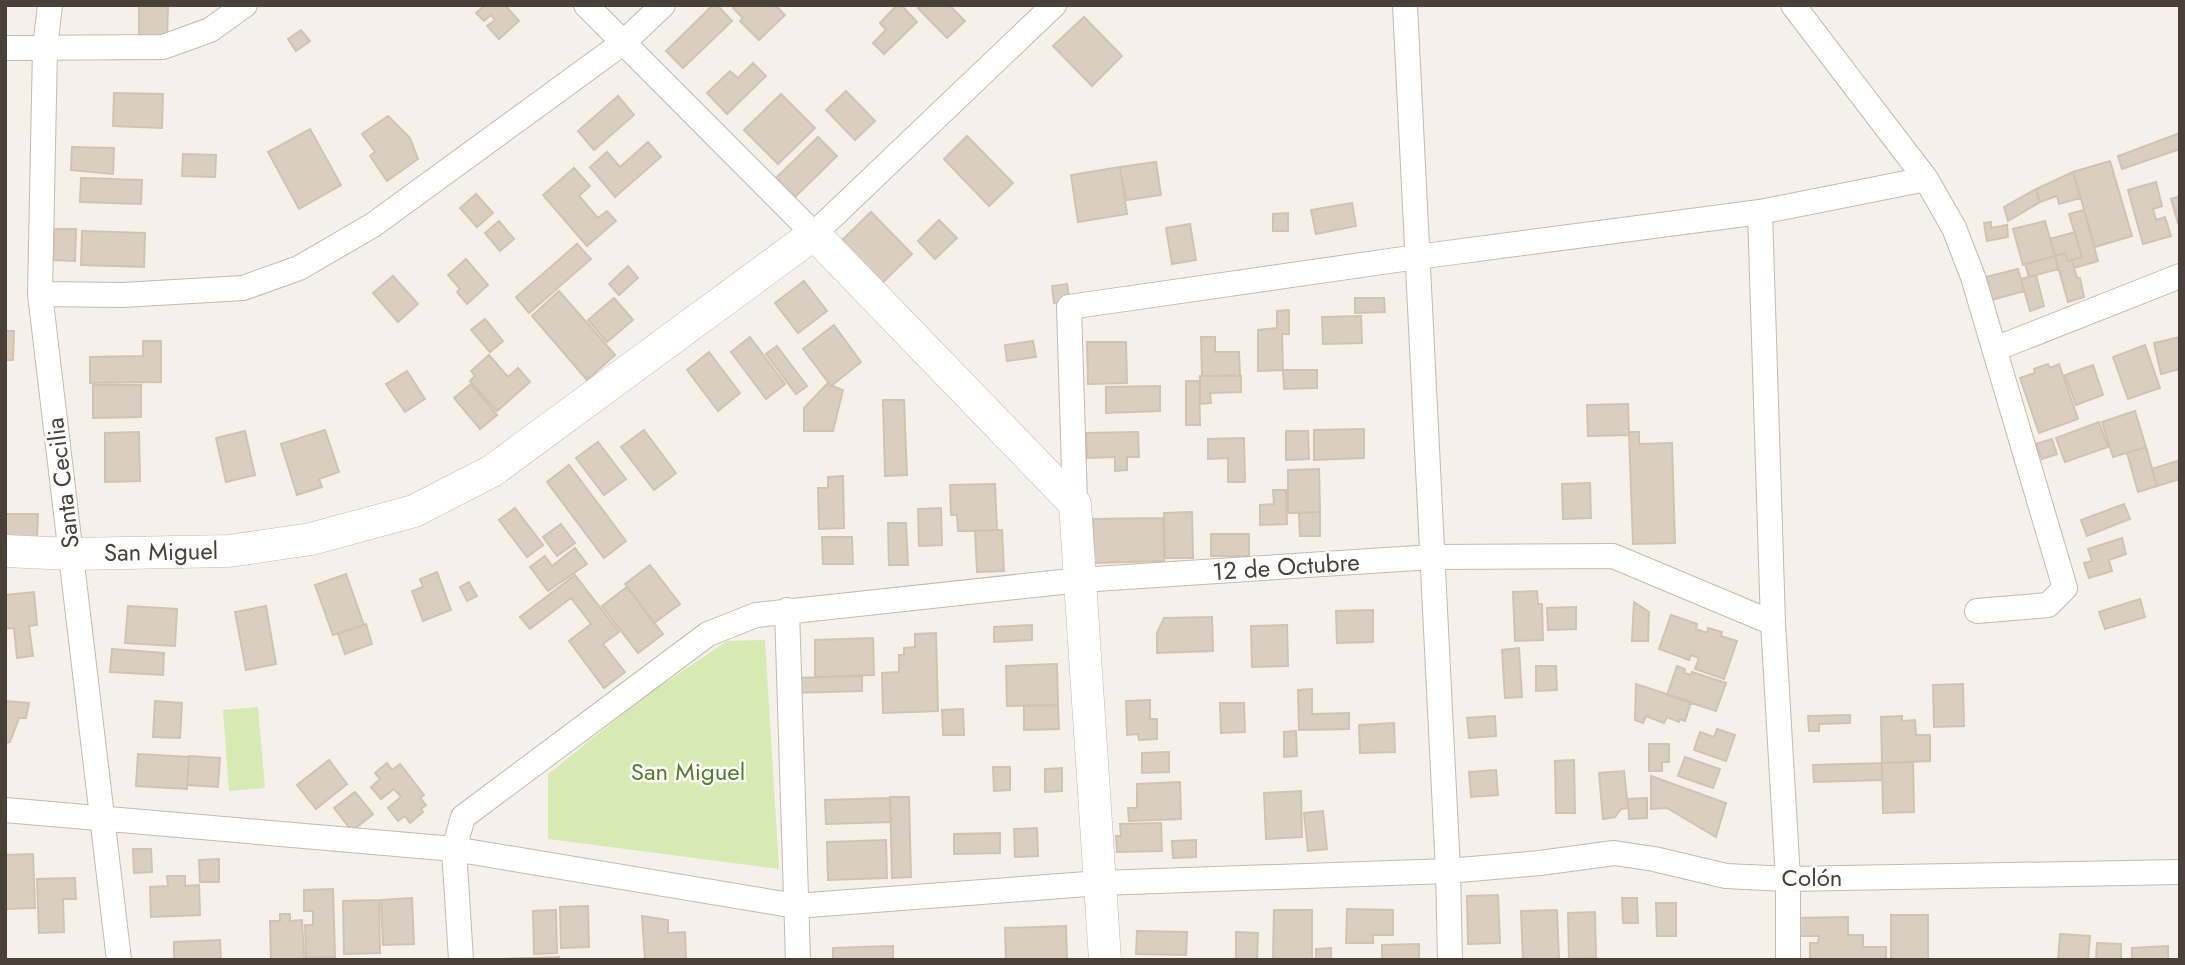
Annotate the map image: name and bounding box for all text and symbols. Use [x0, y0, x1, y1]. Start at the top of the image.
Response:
street label: Santa Cecilia [37, 416, 88, 551]
street label: San Miguel [104, 533, 218, 570]
street label: 12 de Octubre [1211, 544, 1361, 589]
park label: San Miguel [631, 754, 745, 789]
street label: Colón [1782, 860, 1842, 895]

